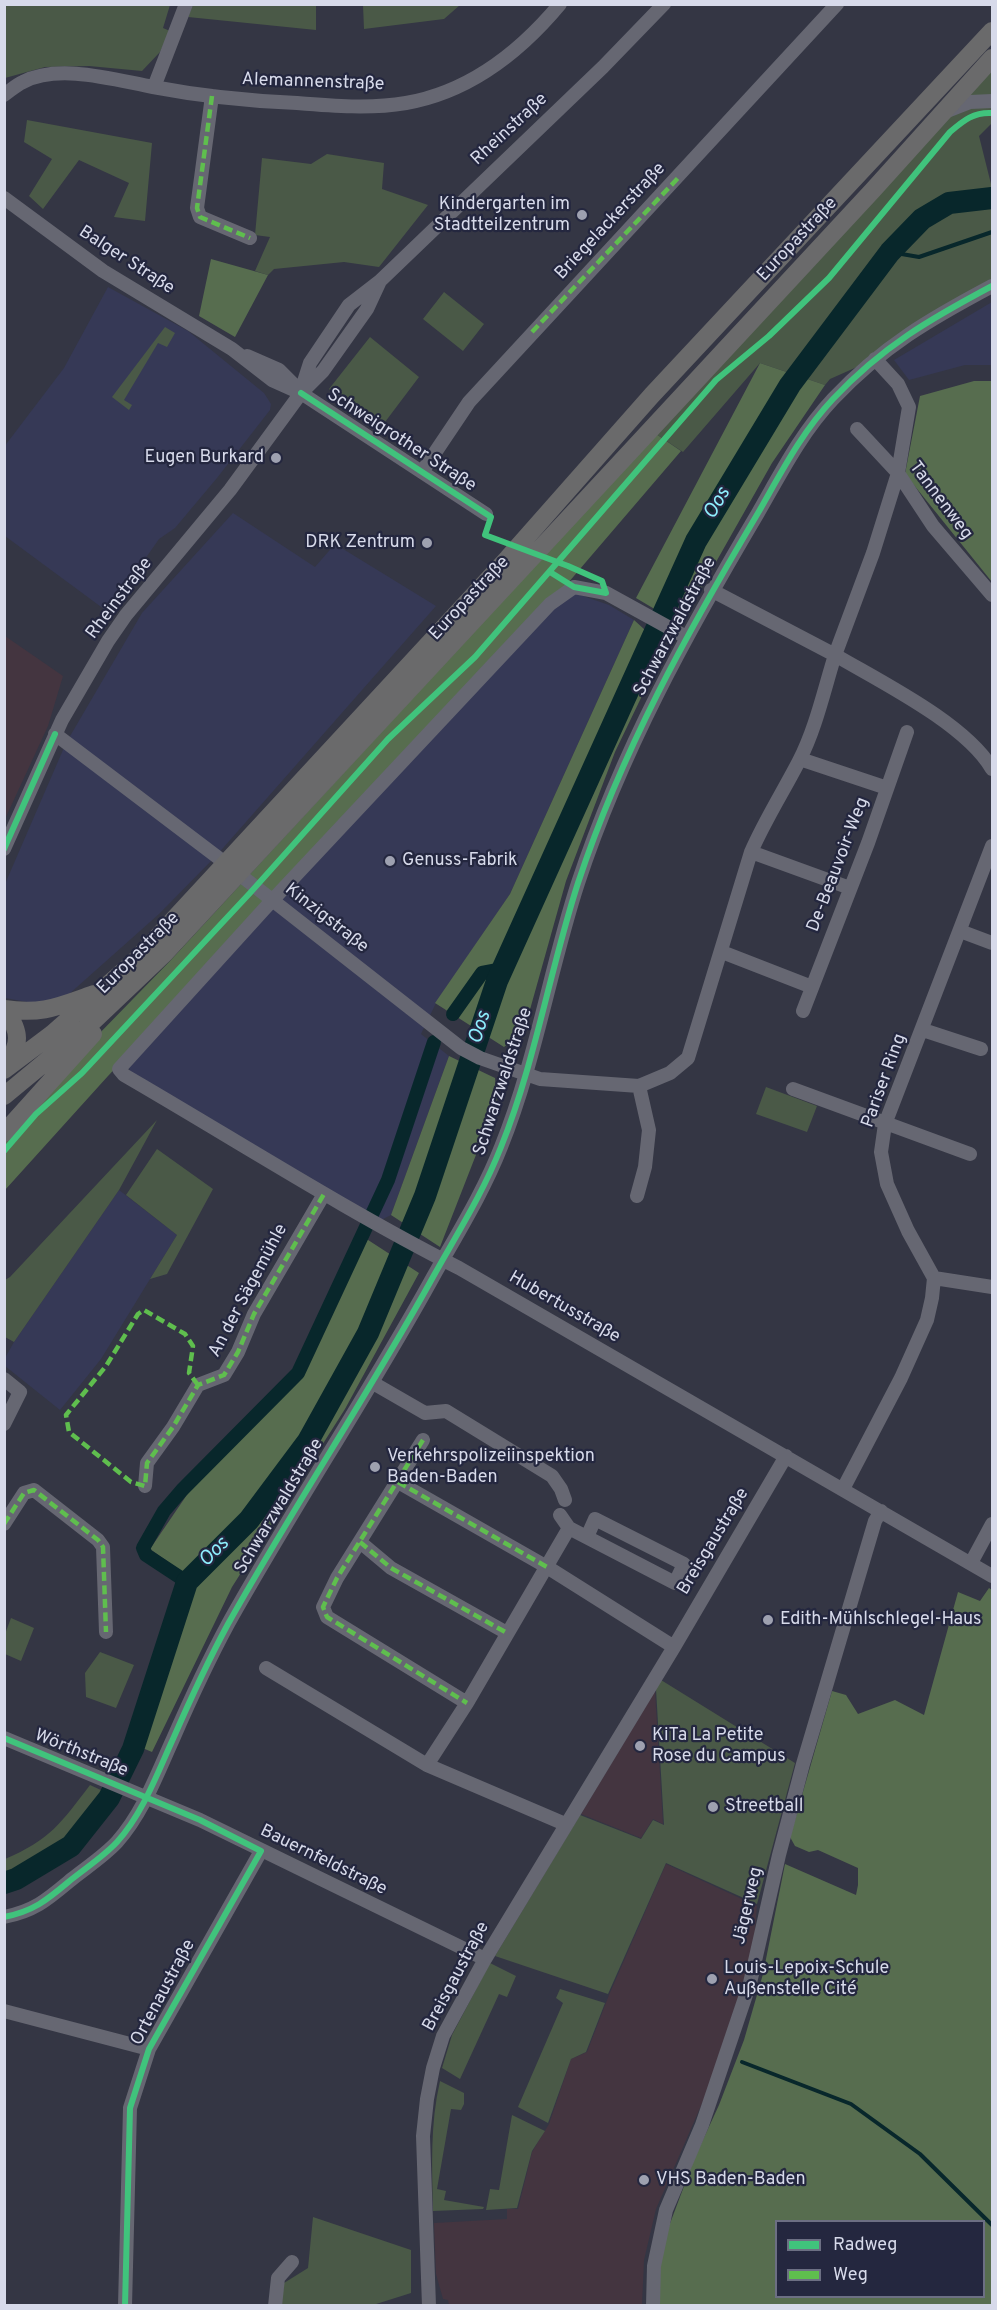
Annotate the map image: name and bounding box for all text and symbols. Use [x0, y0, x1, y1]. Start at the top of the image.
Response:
street label: Alemannenstraße [241, 70, 385, 96]
street label: Rheinstraße [467, 89, 553, 171]
street label: Briegelackerstraße [551, 159, 671, 285]
street label: Europastraße [753, 193, 843, 287]
place label: Kindergarten im Stadtteilzentrum [434, 194, 570, 236]
marker: Kindergarten im Stadtteilzentrum [575, 208, 589, 222]
street label: Balger Straße [74, 222, 178, 300]
street label: Schweigrother Straße [322, 385, 480, 497]
place label: Eugen Burkard [144, 447, 264, 469]
marker: Eugen Burkard [269, 451, 283, 465]
street label: Tannenweg [904, 458, 976, 544]
water label: Oos [699, 484, 737, 524]
place label: DRK Zentrum [305, 532, 415, 554]
marker: DRK Zentrum [420, 536, 434, 550]
street label: Europastraße [425, 552, 515, 646]
street label: Rheinstraße [82, 554, 158, 644]
street label: Schwarzwaldstraße [630, 554, 722, 700]
street label: De-Beauvoir-Weg [803, 795, 875, 935]
place label: Genuss-Fabrik [402, 850, 518, 872]
marker: Genuss-Fabrik [383, 854, 397, 868]
street label: Kinzigstraße [280, 880, 372, 958]
street label: Europastraße [93, 908, 185, 1000]
street label: Schwarzwaldstraße [470, 1005, 538, 1159]
water label: Oos [464, 1009, 498, 1047]
street label: Pariser Ring [858, 1031, 912, 1131]
street label: An der Sägemühle [205, 1221, 293, 1361]
street label: Hubertusstraße [504, 1267, 624, 1349]
street label: Schwarzwaldstraße [231, 1435, 329, 1579]
place label: Verkehrspolizeiinspektion Baden-Baden [387, 1446, 595, 1488]
marker: Verkehrspolizeiinspektion Baden-Baden [368, 1460, 382, 1474]
street label: Breisgaustraße [674, 1485, 754, 1599]
water label: Oos [195, 1533, 235, 1573]
place label: Edith-Mühlschlegel-Haus [780, 1609, 982, 1631]
marker: Edith-Mühlschlegel-Haus [761, 1613, 775, 1627]
street label: Wörthstraße [31, 1725, 131, 1783]
place label: KiTa La Petite Rose du Campus [652, 1725, 786, 1768]
marker: KiTa La Petite Rose du Campus [633, 1739, 647, 1753]
place label: Streetball [725, 1796, 803, 1818]
marker: Streetball [706, 1800, 720, 1814]
street label: Bauernfeldstraße [256, 1821, 390, 1901]
street label: Jägerweg [730, 1865, 768, 1947]
street label: Breisgaustraße [419, 1919, 495, 2035]
street label: Ortenaustraße [127, 1936, 201, 2050]
place label: Louis-Lepoix-Schule Außenstelle Cité [724, 1958, 889, 2000]
marker: Louis-Lepoix-Schule Außenstelle Cité [705, 1972, 719, 1986]
place label: VHS Baden-Baden [656, 2169, 806, 2191]
marker: VHS Baden-Baden [637, 2173, 651, 2187]
legend [775, 2220, 985, 2298]
text: Radweg [833, 2234, 897, 2257]
text: Weg [833, 2264, 868, 2287]

